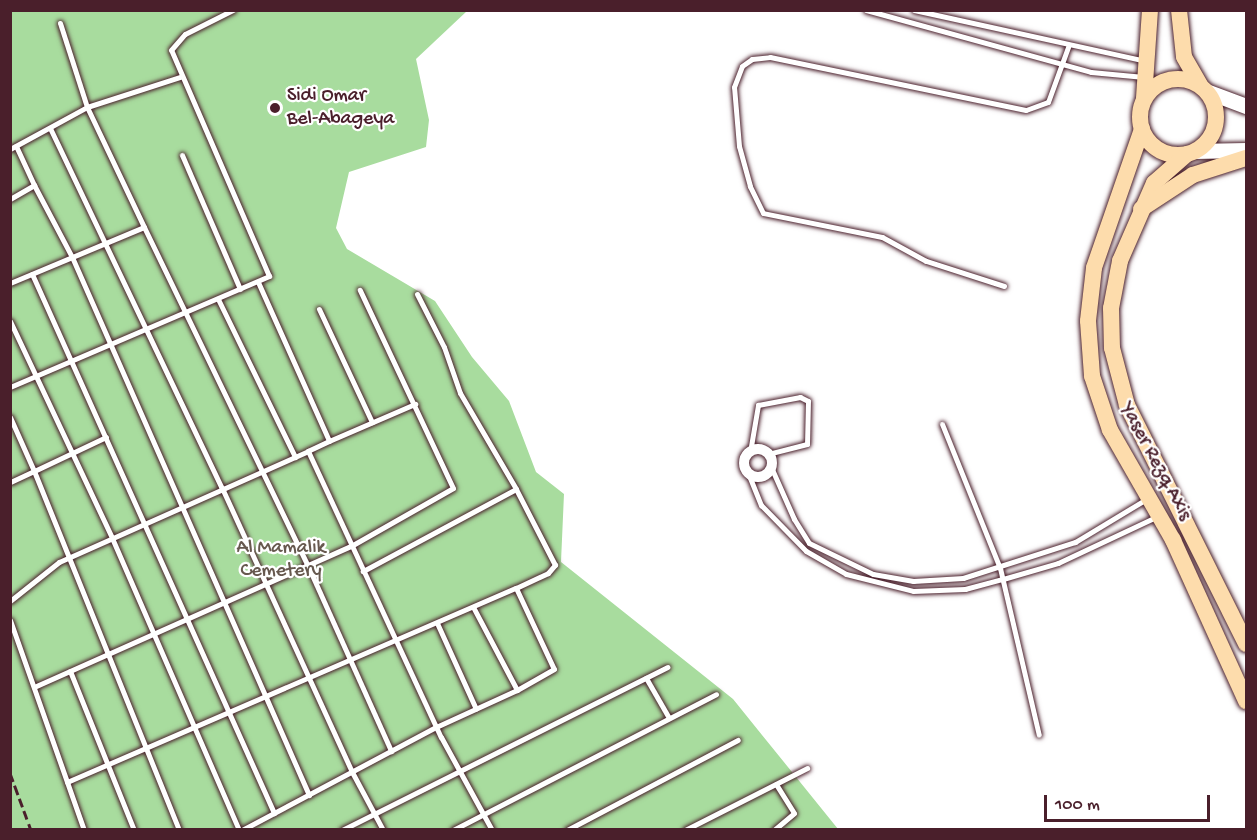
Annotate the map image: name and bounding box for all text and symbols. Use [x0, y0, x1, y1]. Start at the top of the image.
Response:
place label: Sidi Omar Bel-Abageya [287, 84, 394, 131]
marker: Sidi Omar Bel-Abageya [268, 101, 282, 115]
street label: Yaser Rezq Axis [1114, 399, 1196, 525]
park label: Al Mamalik Cemetery [237, 536, 325, 583]
scale bar [1047, 783, 1214, 821]
text: 100 m [1055, 795, 1100, 816]

